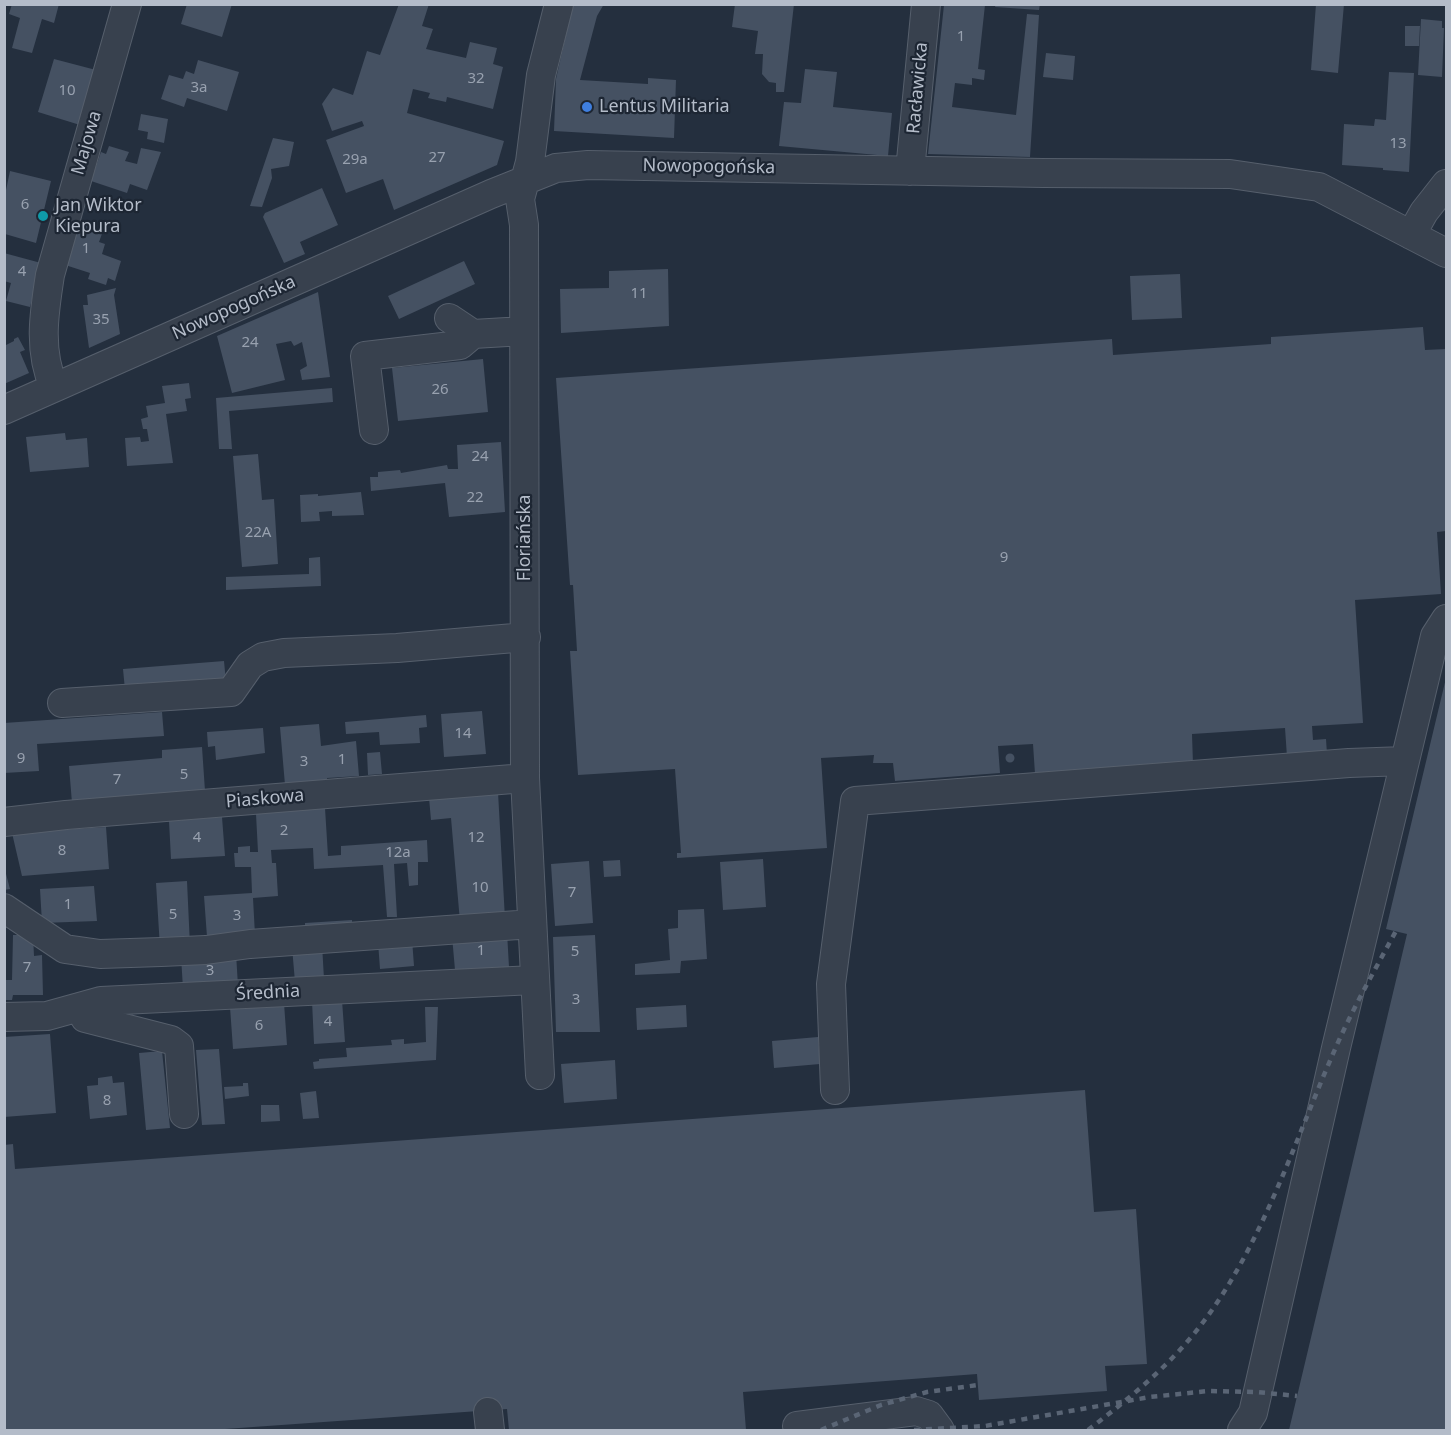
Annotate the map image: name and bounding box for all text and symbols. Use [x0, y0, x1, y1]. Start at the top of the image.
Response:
house number: 1 [957, 28, 965, 46]
street label: Racławicka [903, 41, 933, 135]
house number: 32 [467, 70, 485, 88]
house number: 3a [191, 79, 207, 97]
house number: 10 [58, 82, 76, 100]
place label: Lentus Militaria [599, 96, 730, 118]
marker: Lentus Militaria [580, 100, 594, 114]
street label: Majowa [68, 108, 106, 178]
house number: 13 [1389, 135, 1407, 153]
house number: 27 [428, 149, 446, 167]
house number: 29a [342, 151, 368, 169]
street label: Nowopogońska [643, 155, 775, 179]
place label: Jan Wiktor Kiepura [55, 195, 142, 238]
house number: 6 [21, 196, 29, 214]
marker: Jan Wiktor Kiepura [36, 209, 50, 223]
house number: 1 [82, 240, 90, 258]
house number: 4 [18, 263, 26, 281]
street label: Nowopogońska [169, 271, 299, 345]
house number: 11 [630, 285, 648, 303]
house number: 35 [92, 311, 110, 329]
house number: 24 [241, 334, 259, 352]
house number: 26 [431, 381, 449, 399]
house number: 24 [471, 448, 489, 466]
house number: 22 [466, 489, 484, 507]
street label: Floriańska [514, 495, 536, 581]
house number: 22A [245, 524, 271, 542]
house number: 9 [1000, 549, 1008, 567]
house number: 14 [454, 725, 472, 743]
house number: 9 [17, 750, 25, 768]
house number: 1 [338, 751, 346, 769]
house number: 3 [300, 753, 308, 771]
house number: 5 [180, 766, 188, 784]
house number: 7 [113, 771, 121, 789]
street label: Piaskowa [225, 785, 305, 813]
house number: 2 [280, 822, 288, 840]
house number: 4 [193, 829, 201, 847]
house number: 12 [467, 829, 485, 847]
house number: 8 [58, 842, 66, 860]
house number: 12a [385, 844, 411, 862]
house number: 10 [471, 879, 489, 897]
house number: 7 [568, 884, 576, 902]
house number: 1 [64, 896, 72, 914]
house number: 5 [169, 906, 177, 924]
house number: 3 [233, 907, 241, 925]
house number: 1 [477, 942, 485, 960]
house number: 5 [571, 943, 579, 961]
house number: 7 [23, 959, 31, 977]
house number: 3 [206, 962, 214, 980]
street label: Średnia [235, 981, 301, 1005]
house number: 3 [572, 991, 580, 1009]
house number: 4 [324, 1013, 332, 1031]
house number: 6 [255, 1017, 263, 1035]
house number: 8 [103, 1092, 111, 1110]

